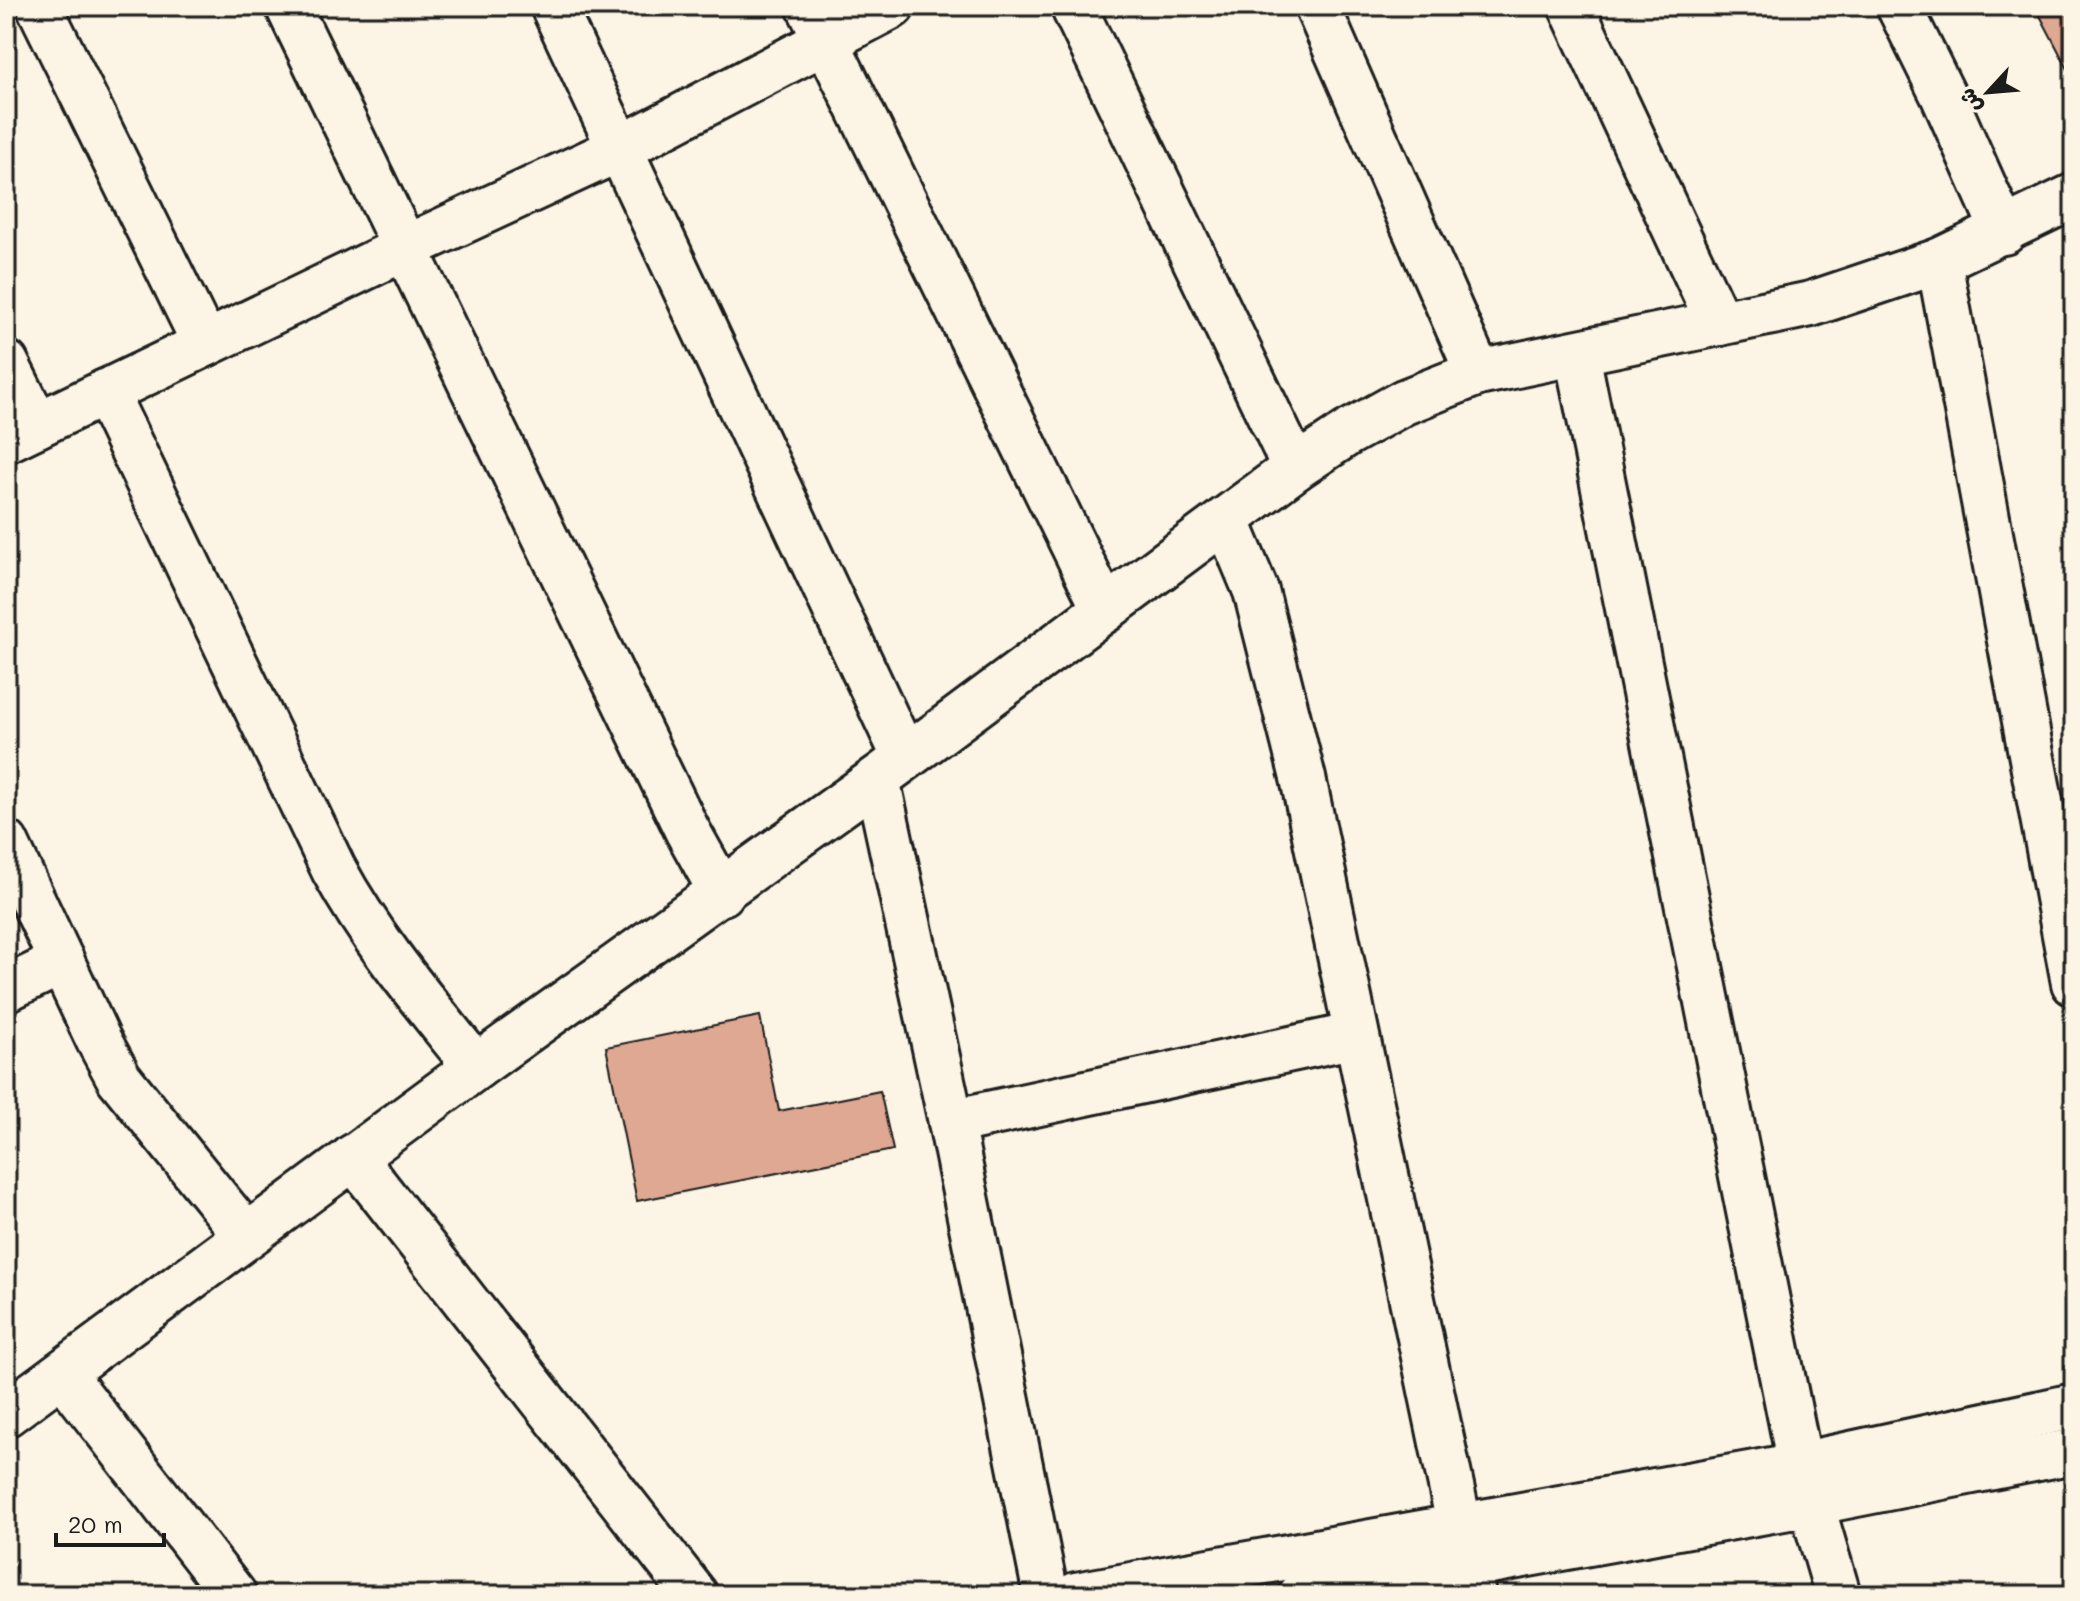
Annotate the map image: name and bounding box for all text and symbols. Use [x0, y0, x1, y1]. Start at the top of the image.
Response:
north arrow [1948, 52, 2028, 132]
text: ش [1951, 84, 1988, 118]
scale bar [56, 1497, 164, 1547]
text: 20 m [68, 1508, 123, 1539]

